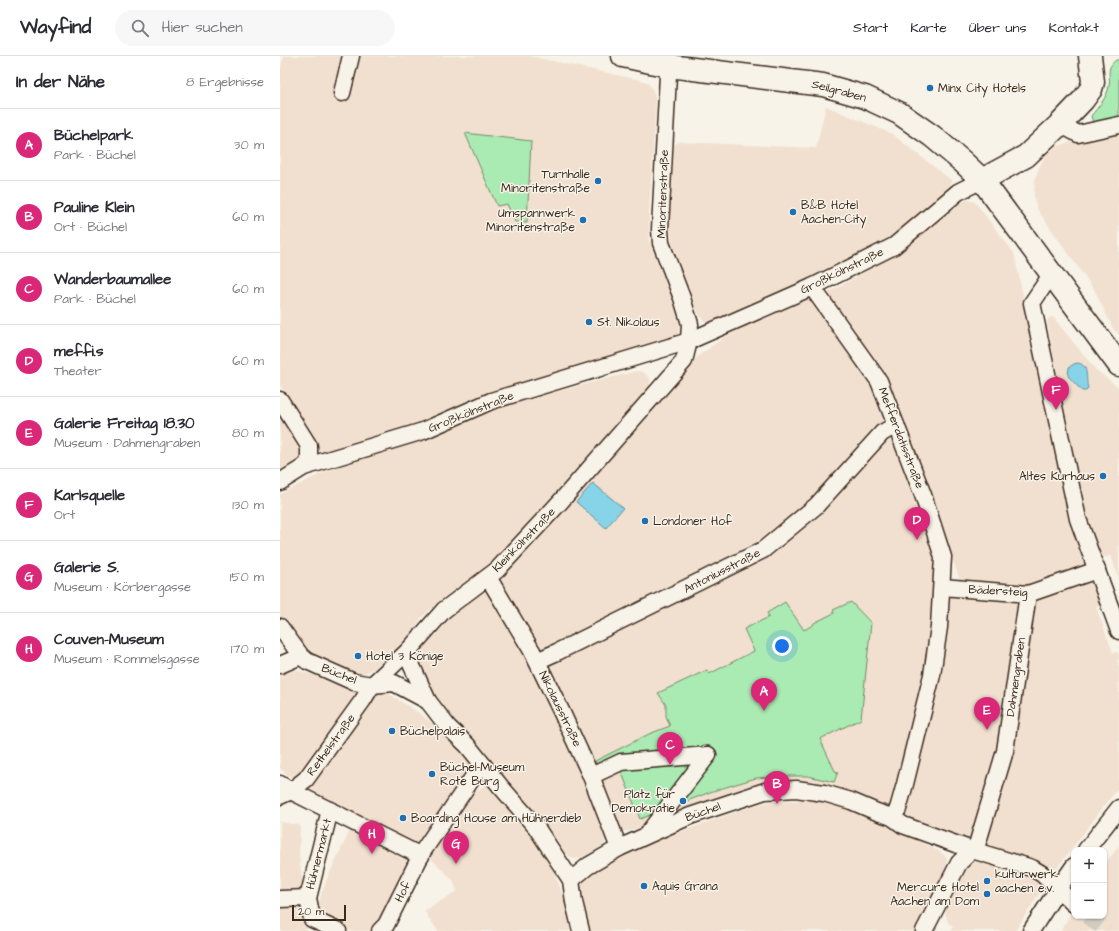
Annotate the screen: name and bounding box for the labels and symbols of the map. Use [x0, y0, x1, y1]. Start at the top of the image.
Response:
street label: Seilgraben [809, 76, 868, 107]
place label: Minx City Hotels [938, 80, 1026, 98]
marker: Minx City Hotels [925, 83, 935, 93]
street label: Minoritenstraße [653, 149, 673, 239]
place label: Turnhalle Minoritenstraße [501, 166, 591, 197]
marker: Turnhalle Minoritenstraße [593, 176, 603, 186]
place label: B&B Hotel Aachen-City [801, 197, 867, 229]
place label: Umspannwerk Minoritenstraße [486, 205, 576, 236]
marker: B&B Hotel Aachen-City [788, 207, 798, 217]
marker: Umspannwerk Minoritenstraße [578, 215, 588, 225]
street label: Großkölnstraße [797, 243, 887, 299]
place label: St. Nikolaus [597, 314, 660, 331]
marker: St. Nikolaus [584, 317, 594, 327]
pin: F [1043, 377, 1069, 410]
street label: Mefferdatisstraße [874, 385, 928, 492]
street label: Großkölnstraße [426, 387, 517, 437]
place label: Altes Kurhaus [1019, 468, 1095, 485]
marker: Altes Kurhaus [1098, 471, 1108, 481]
street label: Kleinkölnstraße [489, 503, 560, 576]
pin: D [904, 507, 930, 540]
place label: Londoner Hof [653, 513, 733, 530]
marker: Londoner Hof [640, 516, 650, 526]
street label: Antoniusstraße [681, 544, 764, 598]
street label: Bädersteig [968, 581, 1028, 602]
your location [772, 636, 792, 656]
street label: Dahmengraben [1002, 636, 1031, 718]
place label: Hotel 3 Könige [366, 648, 444, 666]
marker: Hotel 3 Könige [353, 651, 363, 661]
street label: Büchel [319, 660, 359, 689]
street label: Nikolausstraße [534, 668, 586, 750]
pin: A [751, 678, 777, 711]
pin: E [974, 697, 1000, 730]
street label: Rethelstraße [303, 710, 360, 779]
place label: Büchelpalais [400, 723, 465, 740]
marker: Büchelpalais [387, 726, 397, 736]
pin: C [657, 732, 683, 765]
place label: Büchel-Museum Rote Burg [440, 759, 525, 791]
marker: Büchel-Museum Rote Burg [427, 769, 437, 779]
pin: B [764, 771, 790, 804]
place label: Platz für Demokratie [611, 786, 676, 817]
marker: Platz für Demokratie [678, 796, 688, 806]
street label: Büchel [683, 798, 723, 826]
place label: Boarding House am Hühnerdieb [411, 810, 582, 828]
marker: Boarding House am Hühnerdieb [398, 813, 408, 823]
street label: Hühnermarkt [302, 817, 336, 891]
pin: H [359, 821, 385, 854]
pin: G [443, 831, 469, 864]
place label: kulturwerk aachen e.v. [995, 866, 1059, 897]
marker: kulturwerk aachen e.v. [982, 876, 992, 886]
street label: Hof [391, 878, 416, 905]
place label: Aquis Grana [652, 878, 718, 895]
place label: Mercure Hotel Aachen am Dom [890, 879, 980, 910]
marker: Aquis Grana [639, 881, 649, 891]
marker: Mercure Hotel Aachen am Dom [982, 889, 992, 899]
scale bar [292, 903, 346, 922]

